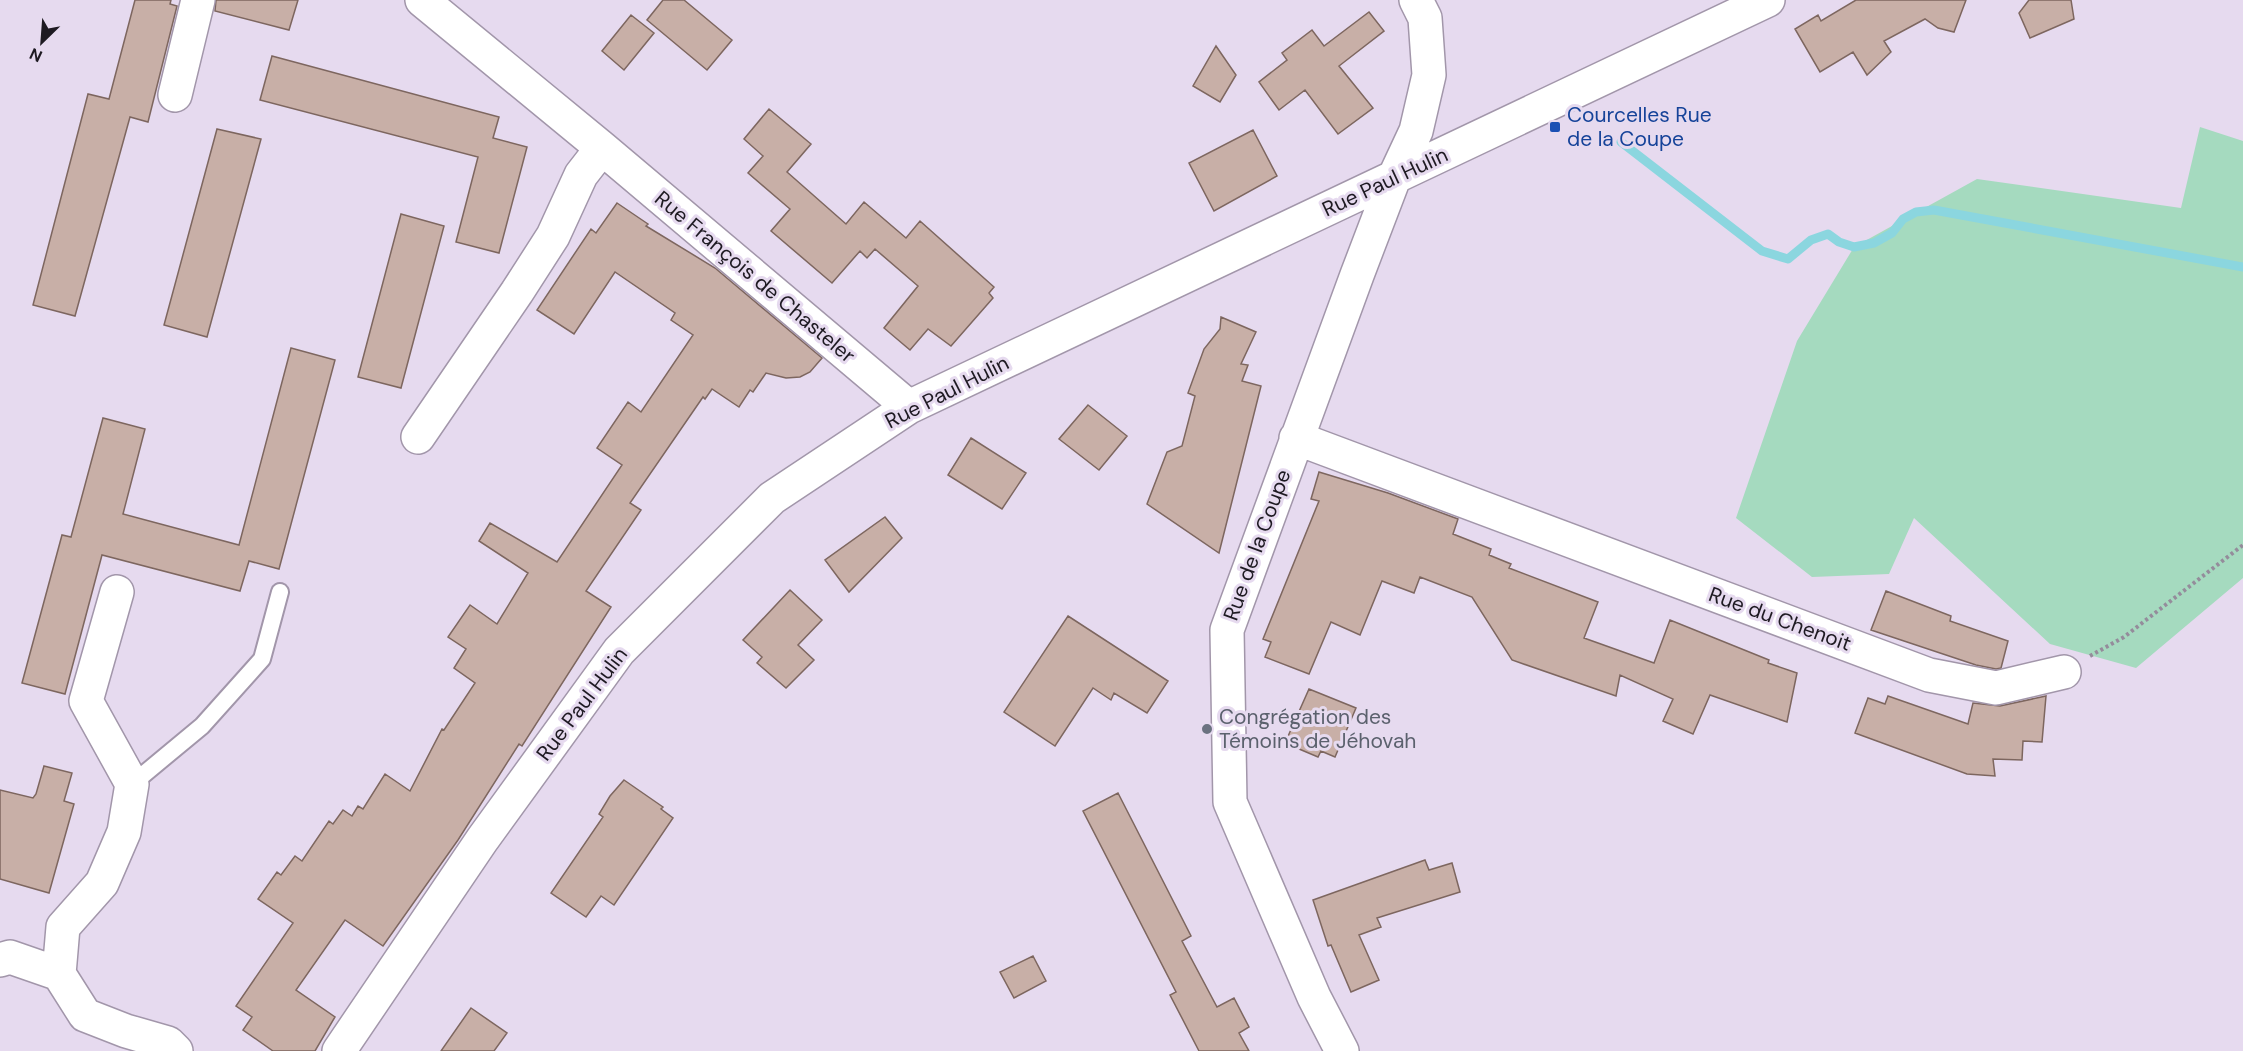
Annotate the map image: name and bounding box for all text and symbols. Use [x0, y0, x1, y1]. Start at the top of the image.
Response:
north arrow [12, 12, 72, 72]
text: N [26, 43, 46, 67]
place label: Courcelles Rue de la Coupe [1567, 101, 1712, 153]
marker: Courcelles Rue de la Coupe [1548, 120, 1562, 134]
street label: Rue Paul Hulin [1318, 141, 1452, 223]
street label: Rue François de Chasteler [649, 185, 861, 369]
street label: Rue Paul Hulin [880, 349, 1014, 435]
street label: Rue de la Coupe [1217, 465, 1297, 625]
street label: Rue du Chenoit [1705, 580, 1855, 658]
street label: Rue Paul Hulin [530, 641, 634, 767]
place label: Congrégation des Témoins de Jéhovah [1219, 703, 1416, 755]
marker: Congrégation des Témoins de Jéhovah [1200, 722, 1214, 736]

